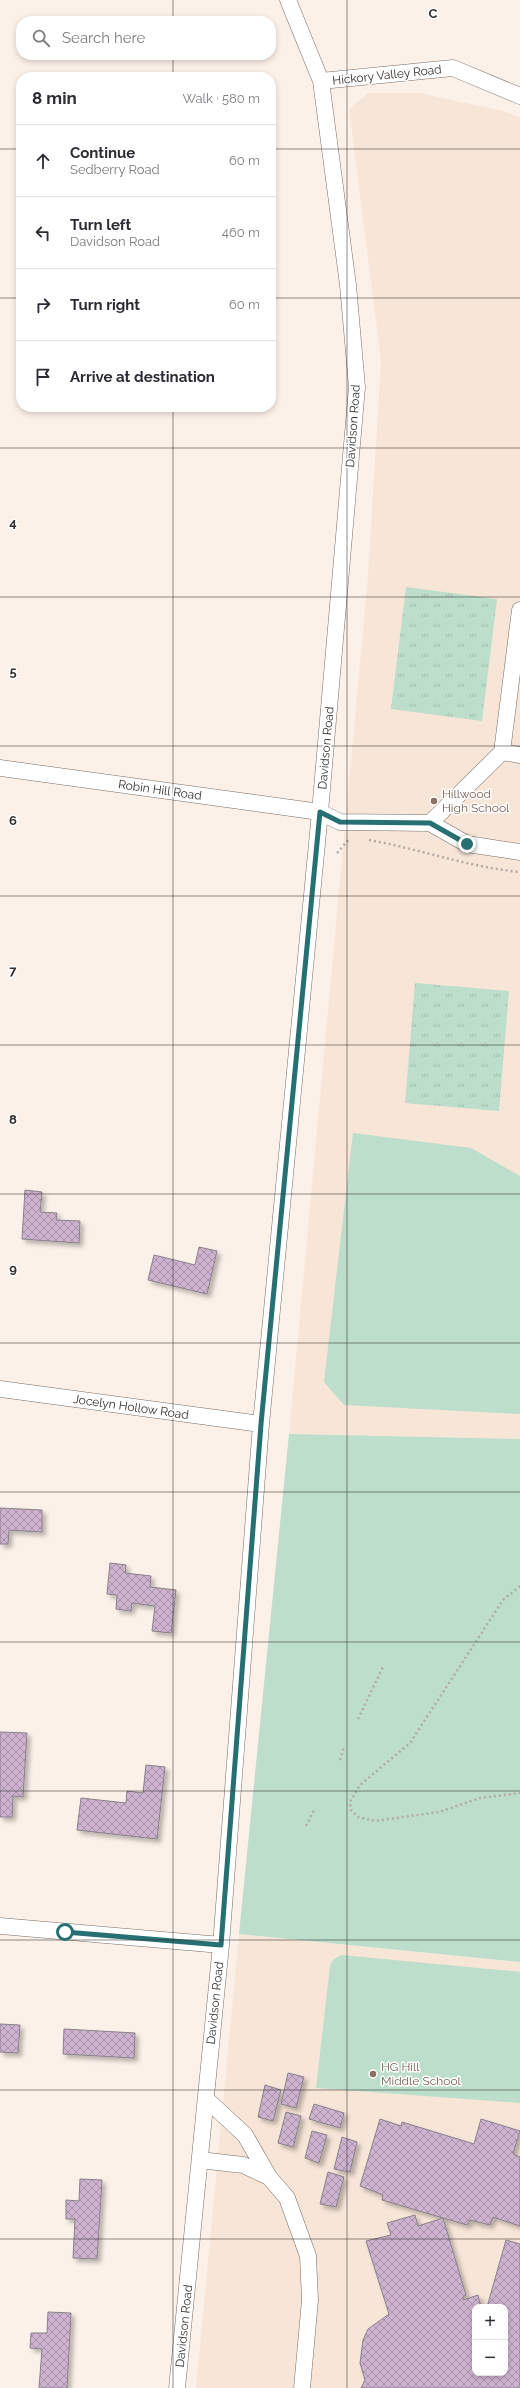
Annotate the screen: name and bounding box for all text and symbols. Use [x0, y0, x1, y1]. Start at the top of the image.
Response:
text: C [429, 6, 438, 21]
search box [16, 16, 276, 60]
icon: search [30, 27, 52, 49]
text: Search here [62, 29, 145, 47]
street label: Hickory Valley Road [332, 62, 442, 88]
text: 8 min [32, 88, 77, 108]
text: Walk · 580 m [182, 91, 260, 106]
text: Continue [70, 144, 135, 162]
icon: ahead [32, 150, 54, 172]
text: 60 m [229, 153, 260, 168]
text: Sedberry Road [70, 162, 160, 177]
text: Turn left [70, 216, 131, 234]
icon: left [32, 222, 54, 244]
text: 460 m [222, 225, 260, 240]
text: Davidson Road [70, 234, 160, 249]
icon: right [32, 294, 54, 316]
text: Turn right [70, 296, 140, 314]
text: 60 m [229, 297, 260, 312]
icon: arrive [32, 366, 54, 388]
text: Arrive at destination [70, 368, 215, 386]
street label: Davidson Road [343, 384, 363, 468]
text: 4 [9, 515, 17, 530]
text: 5 [9, 664, 17, 679]
street label: Davidson Road [315, 706, 337, 790]
street label: Robin Hill Road [117, 777, 203, 803]
place label: Hillwood High School [442, 787, 510, 815]
marker: Hillwood High School [429, 796, 439, 806]
text: 6 [9, 813, 17, 828]
route end [458, 835, 476, 853]
text: 7 [9, 963, 17, 978]
text: 8 [9, 1112, 17, 1127]
text: 9 [9, 1261, 17, 1276]
street label: Jocelyn Hollow Road [72, 1392, 190, 1422]
route start [56, 1923, 74, 1941]
street label: Davidson Road [204, 1961, 226, 2045]
place label: HG Hill Middle School [381, 2060, 462, 2088]
marker: HG Hill Middle School [368, 2069, 378, 2079]
street label: Davidson Road [173, 2284, 195, 2368]
map controls [472, 2304, 508, 2376]
button: + [472, 2304, 508, 2340]
button: − [472, 2340, 508, 2376]

